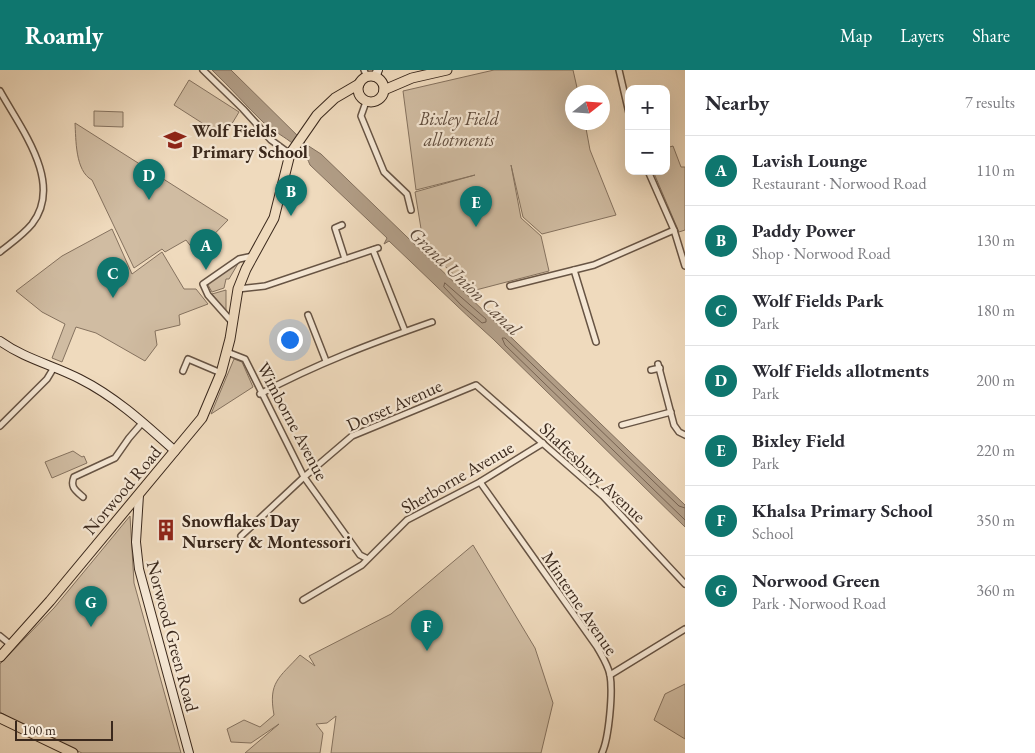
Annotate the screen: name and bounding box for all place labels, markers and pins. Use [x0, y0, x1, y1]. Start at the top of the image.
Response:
place label: Wolf Fields Primary School [192, 119, 308, 163]
school or university icon: Wolf Fields Primary School [162, 127, 188, 153]
pin: D [133, 159, 165, 200]
pin: B [275, 175, 307, 216]
pin: E [460, 186, 492, 227]
pin: A [190, 229, 222, 270]
pin: C [97, 257, 129, 298]
place label: Snowflakes Day Nursery & Montessori [182, 509, 352, 553]
building icon: Snowflakes Day Nursery & Montessori [153, 517, 179, 543]
pin: G [75, 586, 107, 627]
pin: F [411, 610, 443, 651]

